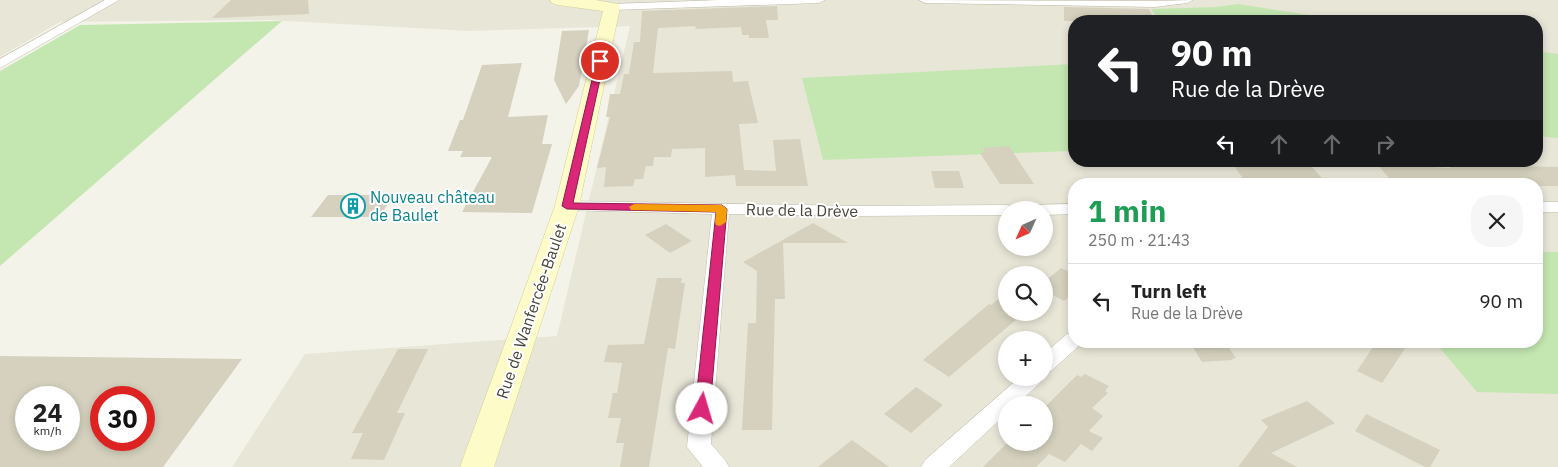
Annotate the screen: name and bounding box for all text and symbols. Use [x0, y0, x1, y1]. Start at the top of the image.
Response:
text: 90 m [1171, 30, 1253, 76]
icon: left [1088, 35, 1153, 100]
pin [579, 40, 621, 82]
icon: arrive [586, 47, 614, 75]
text: Rue de la Drève [1171, 74, 1325, 103]
icon: left [1212, 130, 1240, 158]
icon: ahead [1265, 130, 1293, 158]
icon: ahead [1318, 130, 1346, 158]
icon: right [1371, 130, 1399, 158]
place label: Nouveau château de Baulet [370, 187, 495, 225]
text: 1 min [1088, 191, 1166, 230]
building icon: Nouveau château de Baulet [340, 193, 366, 219]
button: close [1471, 195, 1523, 247]
street label: Rue de la Drève [746, 199, 858, 221]
north arrow [998, 201, 1052, 256]
map controls [998, 201, 1053, 451]
street label: Rue de Wanfercée-Baulet [492, 221, 570, 401]
text: 250 m · 21:43 [1088, 230, 1190, 250]
button: search [998, 266, 1053, 321]
text: Turn left [1131, 279, 1207, 303]
icon: left [1088, 287, 1116, 315]
text: 90 m [1479, 289, 1523, 313]
text: Rue de la Drève [1131, 303, 1243, 323]
button: + [998, 331, 1053, 386]
position arrow [675, 382, 727, 434]
speed limit sign: 30 [90, 386, 155, 451]
text: 24 [32, 396, 63, 429]
button: − [998, 396, 1053, 451]
text: km/h [33, 423, 62, 438]

